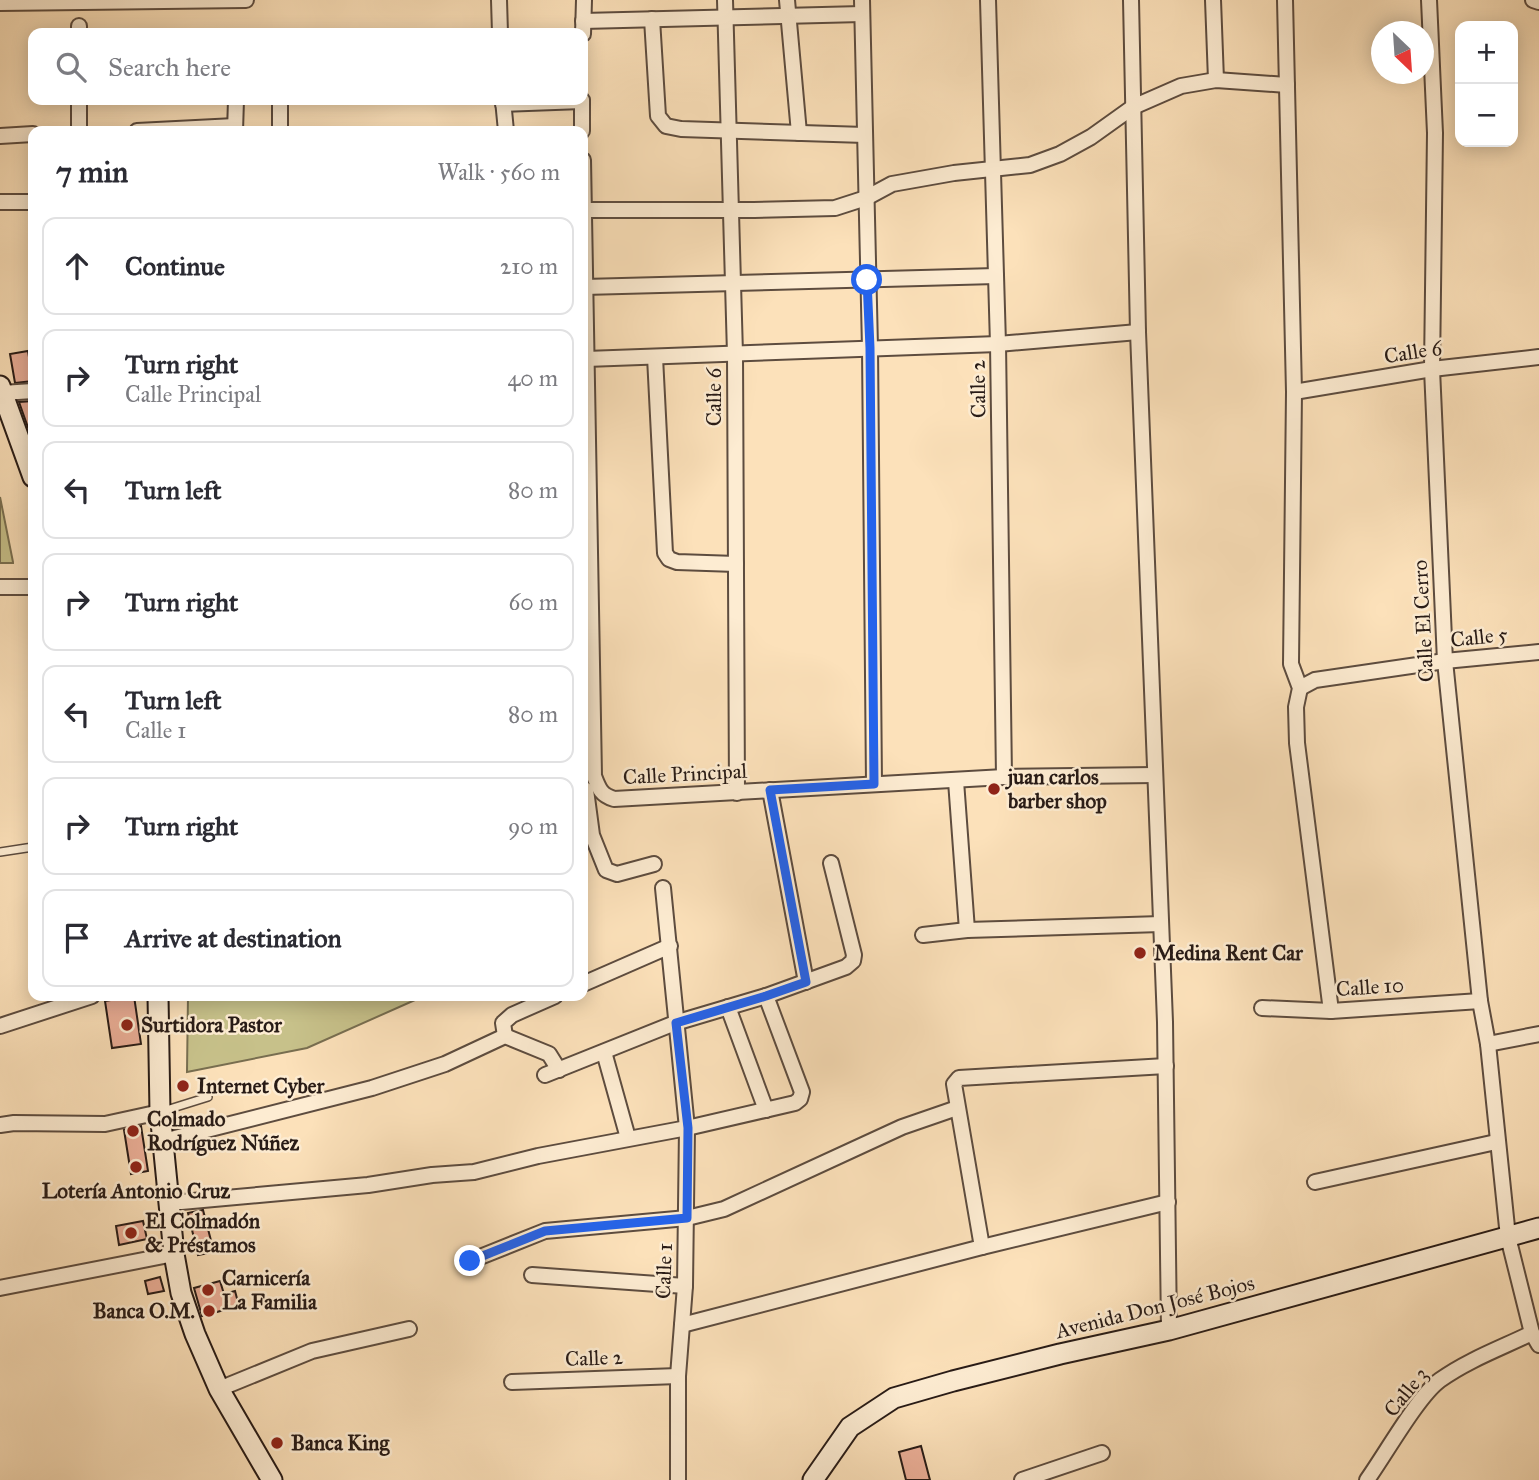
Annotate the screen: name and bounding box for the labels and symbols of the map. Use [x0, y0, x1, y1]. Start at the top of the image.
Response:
north arrow [1371, 21, 1434, 84]
route start [851, 264, 882, 295]
street label: Calle 6 [1382, 334, 1445, 369]
street label: Calle 2 [964, 359, 992, 418]
street label: Calle 6 [701, 367, 727, 426]
street label: Calle El Cerro [1407, 559, 1439, 683]
street label: Calle 5 [1449, 621, 1509, 653]
street label: Calle Principal [622, 758, 748, 790]
place label: juan carlos barber shop [1004, 764, 1107, 814]
marker: juan carlos barber shop [986, 781, 1002, 797]
place label: Medina Rent Car [1154, 940, 1304, 966]
marker: Medina Rent Car [1132, 945, 1148, 961]
street label: Calle 10 [1335, 972, 1405, 1002]
place label: Surtidora Pastor [141, 1012, 283, 1038]
marker: Surtidora Pastor [119, 1017, 135, 1033]
place label: Internet Cyber [197, 1073, 325, 1099]
marker: Internet Cyber [175, 1078, 191, 1094]
place label: Colmado Rodríguez Núñez [147, 1106, 299, 1156]
marker: Colmado Rodríguez Núñez [125, 1123, 141, 1139]
marker: Lotería Antonio Cruz [128, 1159, 144, 1175]
place label: Lotería Antonio Cruz [42, 1178, 231, 1204]
place label: El Colmadón & Préstamos [145, 1208, 261, 1258]
marker: El Colmadón & Préstamos [123, 1225, 139, 1241]
street label: Calle 1 [650, 1243, 678, 1299]
route end [454, 1245, 485, 1276]
place label: Carnicería La Familia [222, 1265, 318, 1315]
street label: Avenida Don José Bojos [1052, 1270, 1257, 1345]
marker: Carnicería La Familia [200, 1282, 216, 1298]
place label: Banca O.M. [93, 1298, 195, 1324]
marker: Banca O.M. [201, 1303, 217, 1319]
street label: Calle 2 [565, 1344, 624, 1372]
street label: Calle 3 [1378, 1362, 1434, 1422]
place label: Banca King [291, 1430, 390, 1456]
marker: Banca King [269, 1435, 285, 1451]

